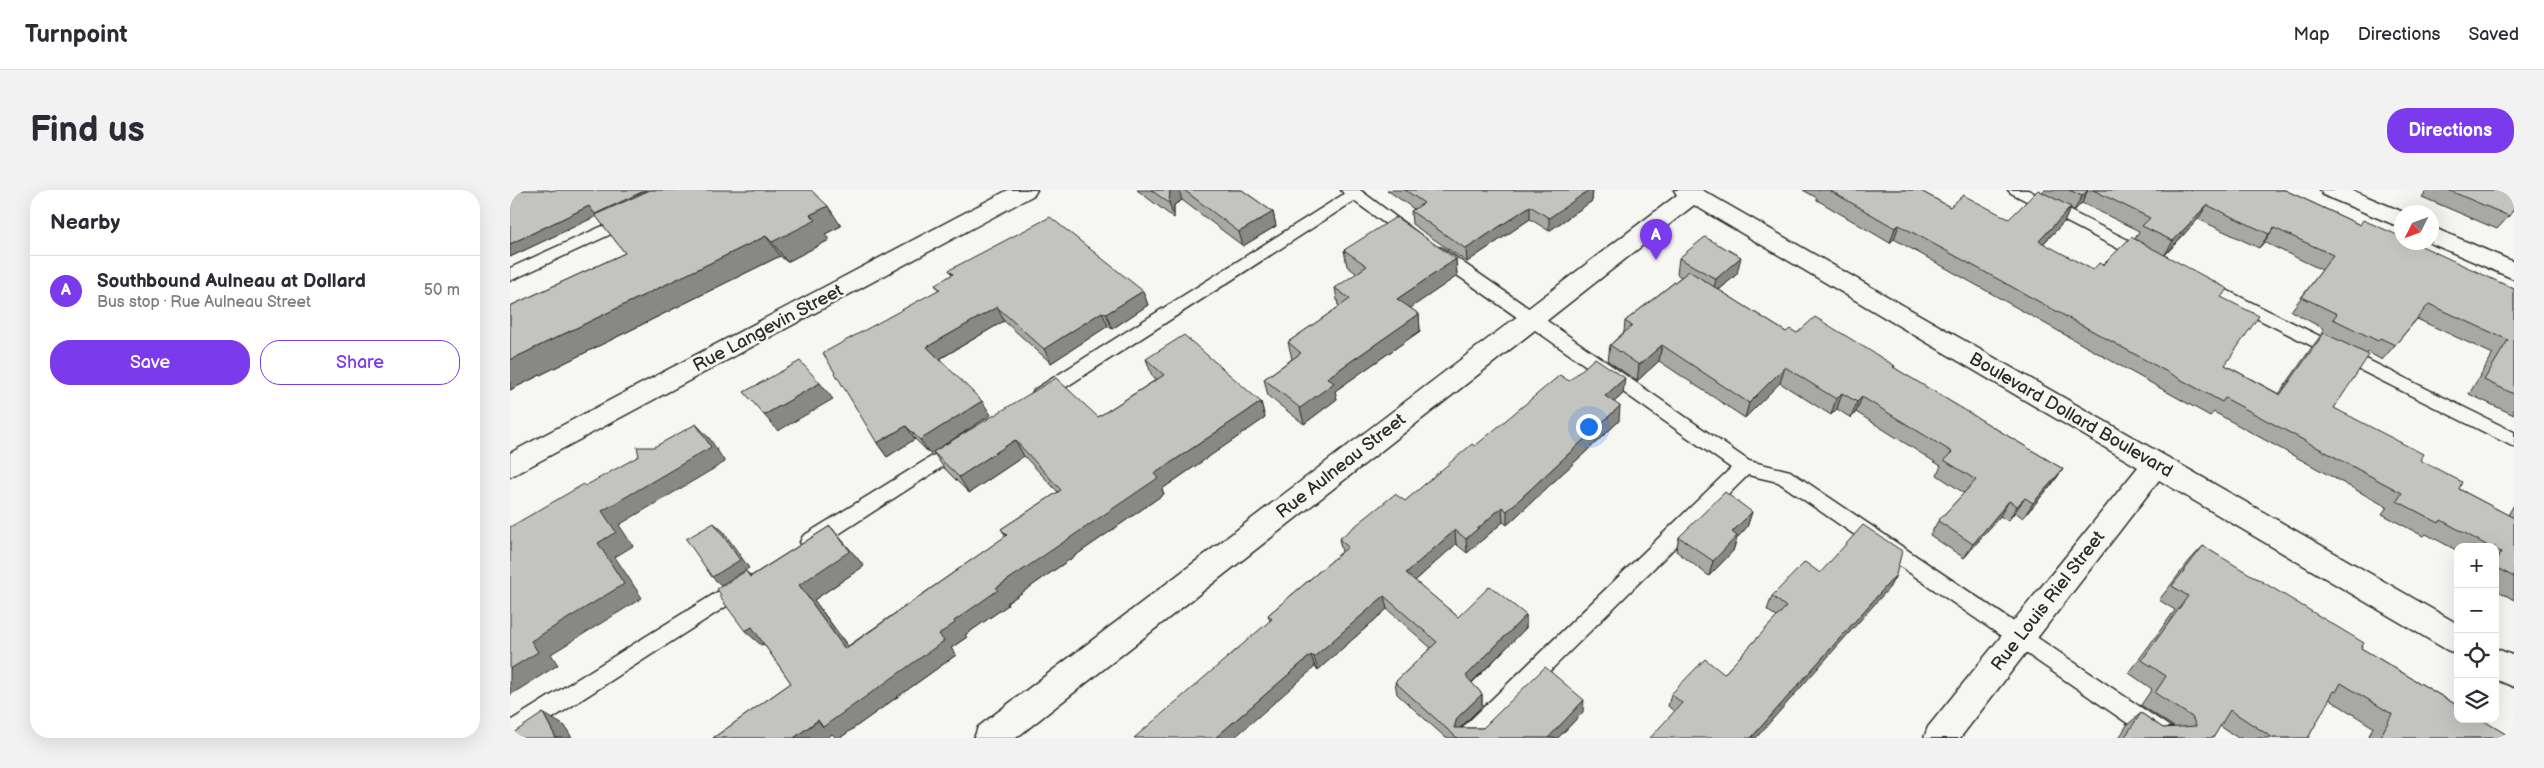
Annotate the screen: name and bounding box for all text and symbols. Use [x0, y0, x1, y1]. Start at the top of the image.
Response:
text: Turnpoint [25, 20, 128, 49]
text: Map [2294, 24, 2330, 45]
text: Directions [2358, 24, 2440, 45]
text: Saved [2468, 24, 2519, 45]
button: Directions [2387, 108, 2514, 153]
text: Find us [30, 109, 145, 152]
north arrow [2394, 205, 2439, 250]
text: Nearby [50, 210, 120, 235]
pin: A [1640, 219, 1672, 260]
text: Southbound Aulneau at Dollard [97, 270, 366, 293]
street label: Rue Langevin Street [690, 279, 847, 376]
text: A [61, 281, 71, 300]
text: 50 m [424, 281, 460, 300]
text: Bus stop · Rue Aulneau Street [97, 293, 311, 312]
button: Save [50, 340, 250, 385]
button: Share [260, 340, 460, 385]
street label: Boulevard Dollard Boulevard [1966, 348, 2176, 482]
street label: Rue Aulneau Street [1272, 409, 1410, 523]
your location [1576, 414, 1602, 440]
street label: Rue Louis Riel Street [1987, 526, 2109, 675]
map controls [2454, 543, 2499, 723]
button: + [2454, 543, 2499, 588]
button: − [2454, 588, 2499, 633]
button: locate [2454, 633, 2499, 678]
button: layers [2454, 678, 2499, 723]

